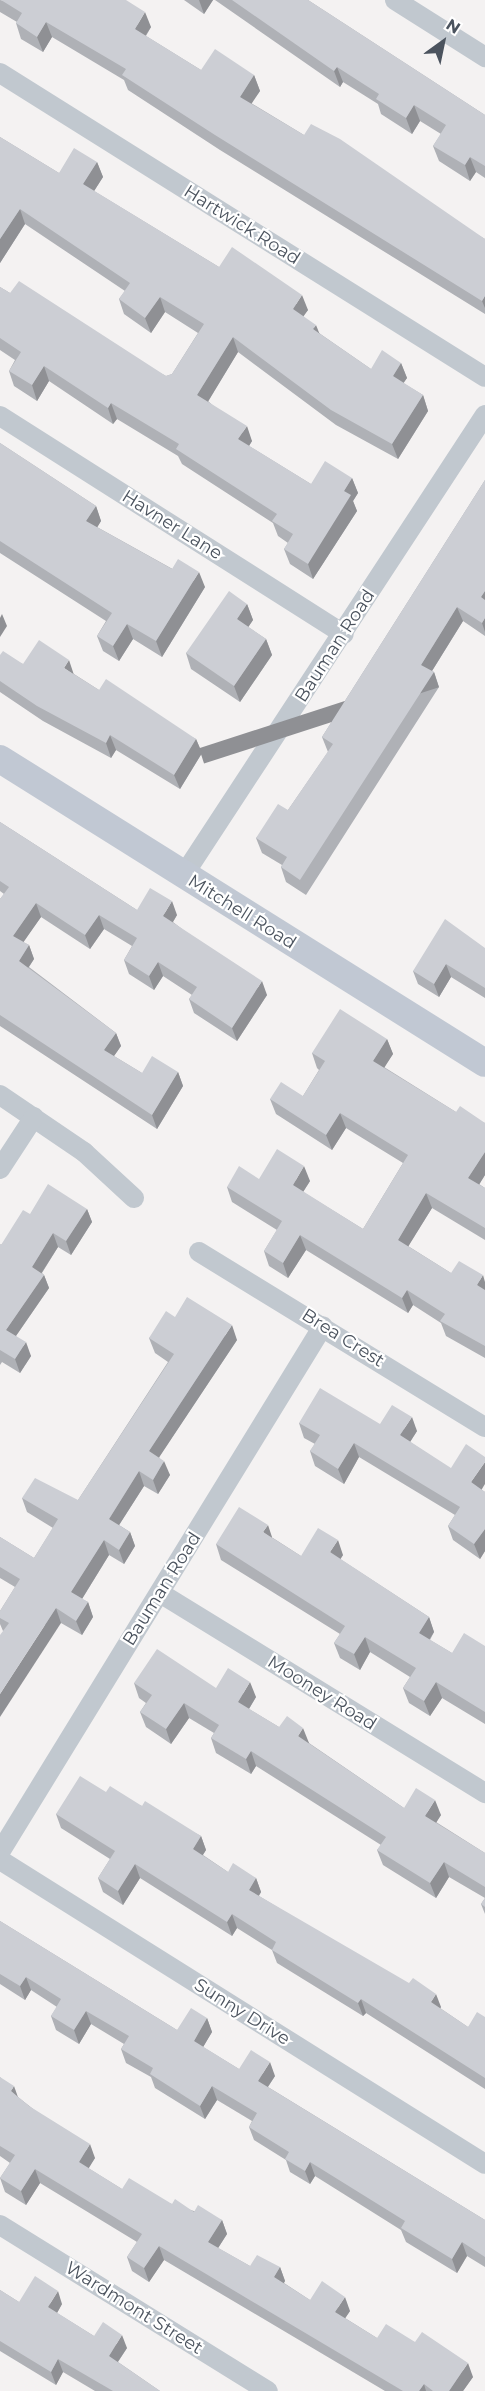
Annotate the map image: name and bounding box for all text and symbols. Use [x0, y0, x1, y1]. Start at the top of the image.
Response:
north arrow [413, 12, 473, 72]
text: N [442, 15, 464, 38]
street label: Hartwick Road [180, 181, 304, 269]
street label: Havner Lane [118, 486, 226, 564]
street label: Bauman Road [291, 586, 379, 706]
street label: Mitchell Road [184, 870, 300, 954]
street label: Brea Crest [298, 1304, 388, 1372]
street label: Bauman Road [118, 1528, 206, 1650]
street label: Mooney Road [264, 1651, 380, 1735]
street label: Sunny Drive [190, 1974, 294, 2050]
street label: Wardmont Street [61, 2257, 207, 2359]

